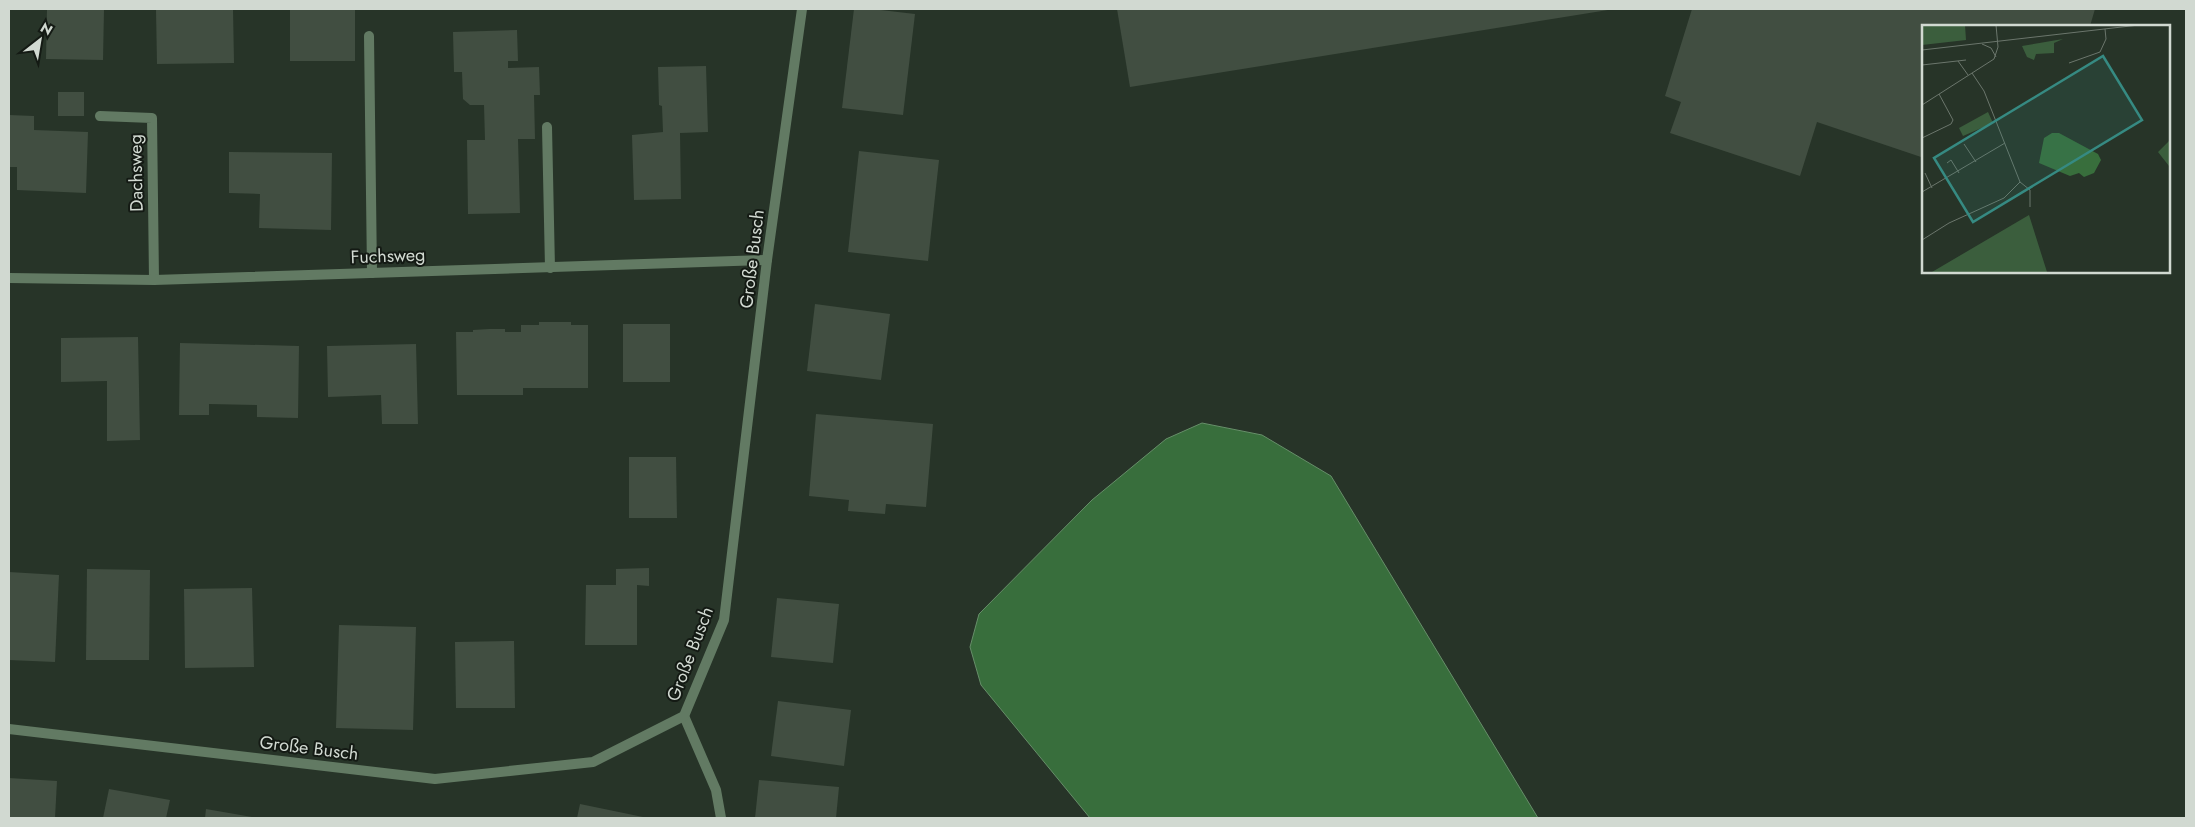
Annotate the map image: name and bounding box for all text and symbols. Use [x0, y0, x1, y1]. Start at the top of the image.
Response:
north arrow [15, 15, 65, 65]
text: N [37, 17, 57, 40]
inset map [1922, 25, 2170, 272]
street label: Dachsweg [122, 134, 150, 212]
street label: Große Busch [733, 208, 771, 310]
street label: Fuchsweg [350, 242, 426, 270]
street label: Große Busch [660, 603, 720, 705]
street label: Große Busch [258, 729, 360, 767]

